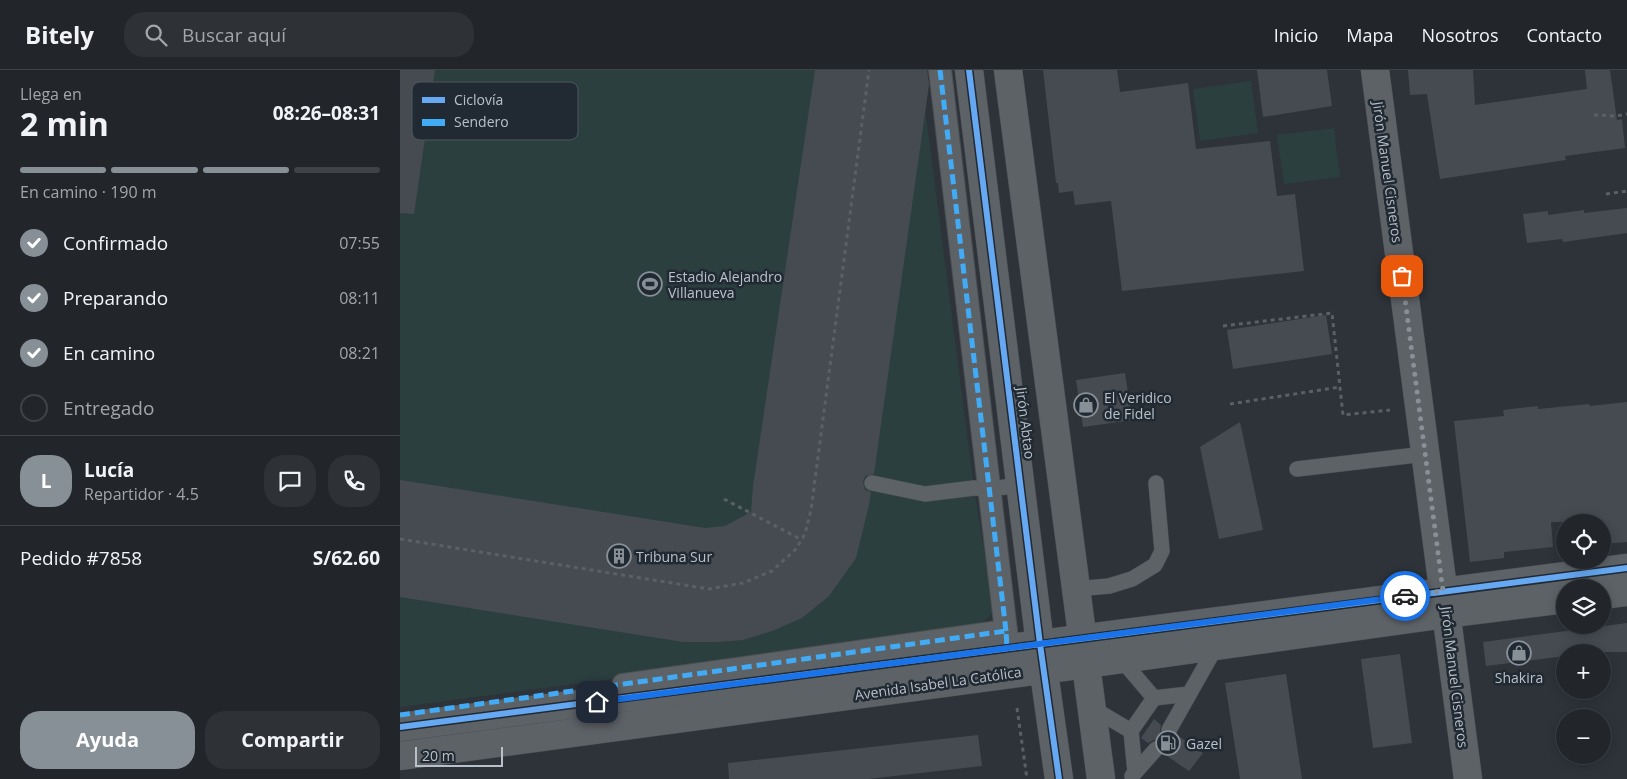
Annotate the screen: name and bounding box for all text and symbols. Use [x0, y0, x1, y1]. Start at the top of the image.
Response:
search box [124, 12, 474, 57]
text: Bitely [25, 18, 94, 51]
icon: search [142, 21, 170, 49]
text: Buscar aquí [182, 22, 286, 48]
text: Inicio [1274, 23, 1318, 47]
text: Mapa [1346, 23, 1394, 47]
text: Nosotros [1422, 23, 1499, 47]
text: Contacto [1527, 23, 1602, 47]
legend [412, 82, 578, 140]
text: Llega en [20, 83, 82, 105]
text: Ciclovía [454, 90, 503, 109]
street label: Jirón Manuel Cisneros [1368, 98, 1407, 244]
text: 08:26–08:31 [273, 100, 380, 126]
text: 2 min [20, 102, 109, 145]
text: Sendero [454, 112, 509, 131]
text: En camino · 190 m [20, 181, 157, 203]
icon: check [20, 229, 48, 257]
text: Confirmado [63, 230, 168, 256]
text: 07:55 [339, 232, 380, 254]
pin [1381, 255, 1423, 297]
icon: bag [1388, 262, 1416, 290]
place label: Estadio Alejandro Villanueva [668, 267, 782, 302]
sports icon: Estadio Alejandro Villanueva [637, 271, 663, 297]
icon: check [20, 284, 48, 312]
text: Preparando [63, 285, 168, 311]
text: 08:11 [339, 287, 380, 309]
icon: check [20, 339, 48, 367]
text: En camino [63, 340, 155, 366]
text: 08:21 [339, 342, 380, 364]
street label: Jirón Abtao [1012, 384, 1040, 460]
place label: El Veridico de Fidel [1104, 388, 1172, 423]
shop icon: El Veridico de Fidel [1073, 392, 1099, 418]
text: Entregado [63, 395, 154, 421]
button: chat [264, 455, 316, 507]
button: phone [328, 455, 380, 507]
text: Lucía [84, 457, 134, 483]
text: L [41, 468, 51, 494]
text: Repartidor · 4.5 [84, 483, 199, 505]
map controls [1556, 514, 1611, 764]
button: locate [1556, 514, 1611, 569]
building icon: Tribuna Sur [606, 543, 632, 569]
text: Pedido #7858 [20, 545, 142, 571]
text: S/62.60 [313, 545, 380, 571]
place label: Tribuna Sur [636, 547, 712, 566]
courier [1380, 571, 1430, 621]
button: layers [1556, 579, 1611, 634]
icon: car [1391, 582, 1419, 610]
street label: Jirón Manuel Cisneros [1437, 603, 1473, 749]
shop icon: Shakira [1506, 640, 1532, 666]
button: + [1556, 644, 1611, 699]
street label: Avenida Isabel La Católica [853, 662, 1023, 704]
place label: Shakira [1495, 668, 1543, 687]
pin [576, 681, 618, 723]
icon: home [583, 688, 611, 716]
button: − [1556, 709, 1611, 764]
button: Ayuda [20, 711, 195, 769]
button: Compartir [205, 711, 380, 769]
fuel station icon: Gazel [1155, 730, 1181, 756]
place label: Gazel [1186, 734, 1222, 753]
scale bar [415, 744, 502, 767]
text: 20 m [422, 746, 455, 765]

